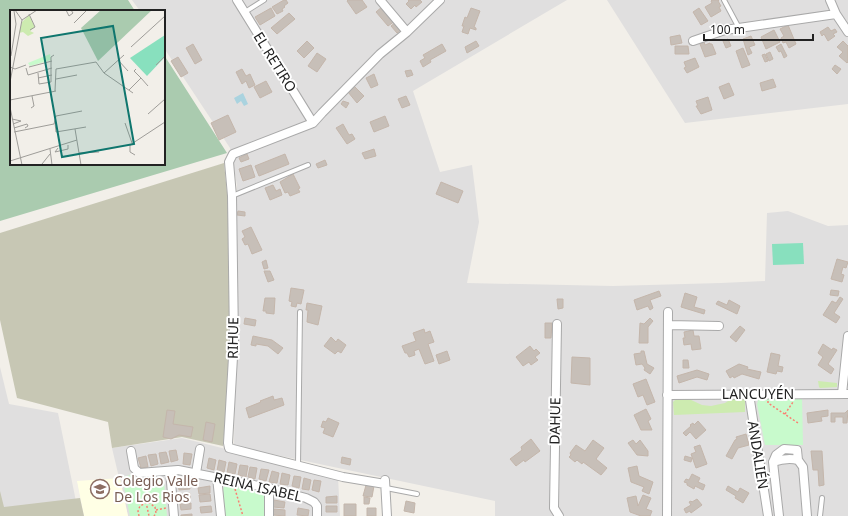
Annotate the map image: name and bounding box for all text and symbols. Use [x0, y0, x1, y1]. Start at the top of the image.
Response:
inset map [10, 10, 165, 165]
scale bar [704, 16, 813, 42]
text: 100 m [710, 21, 745, 38]
street label: EL RETIRO [249, 28, 301, 95]
street label: RIHUE [223, 317, 242, 359]
street label: LANCUYÉN [722, 384, 794, 403]
street label: DAHUE [545, 397, 564, 445]
street label: ANDALIÉN [744, 419, 773, 490]
street label: REINA ISABEL [212, 467, 304, 506]
place label: Colegio Valle De Los Rios [114, 471, 198, 506]
school or university icon: Colegio Valle De Los Rios [89, 478, 111, 500]

